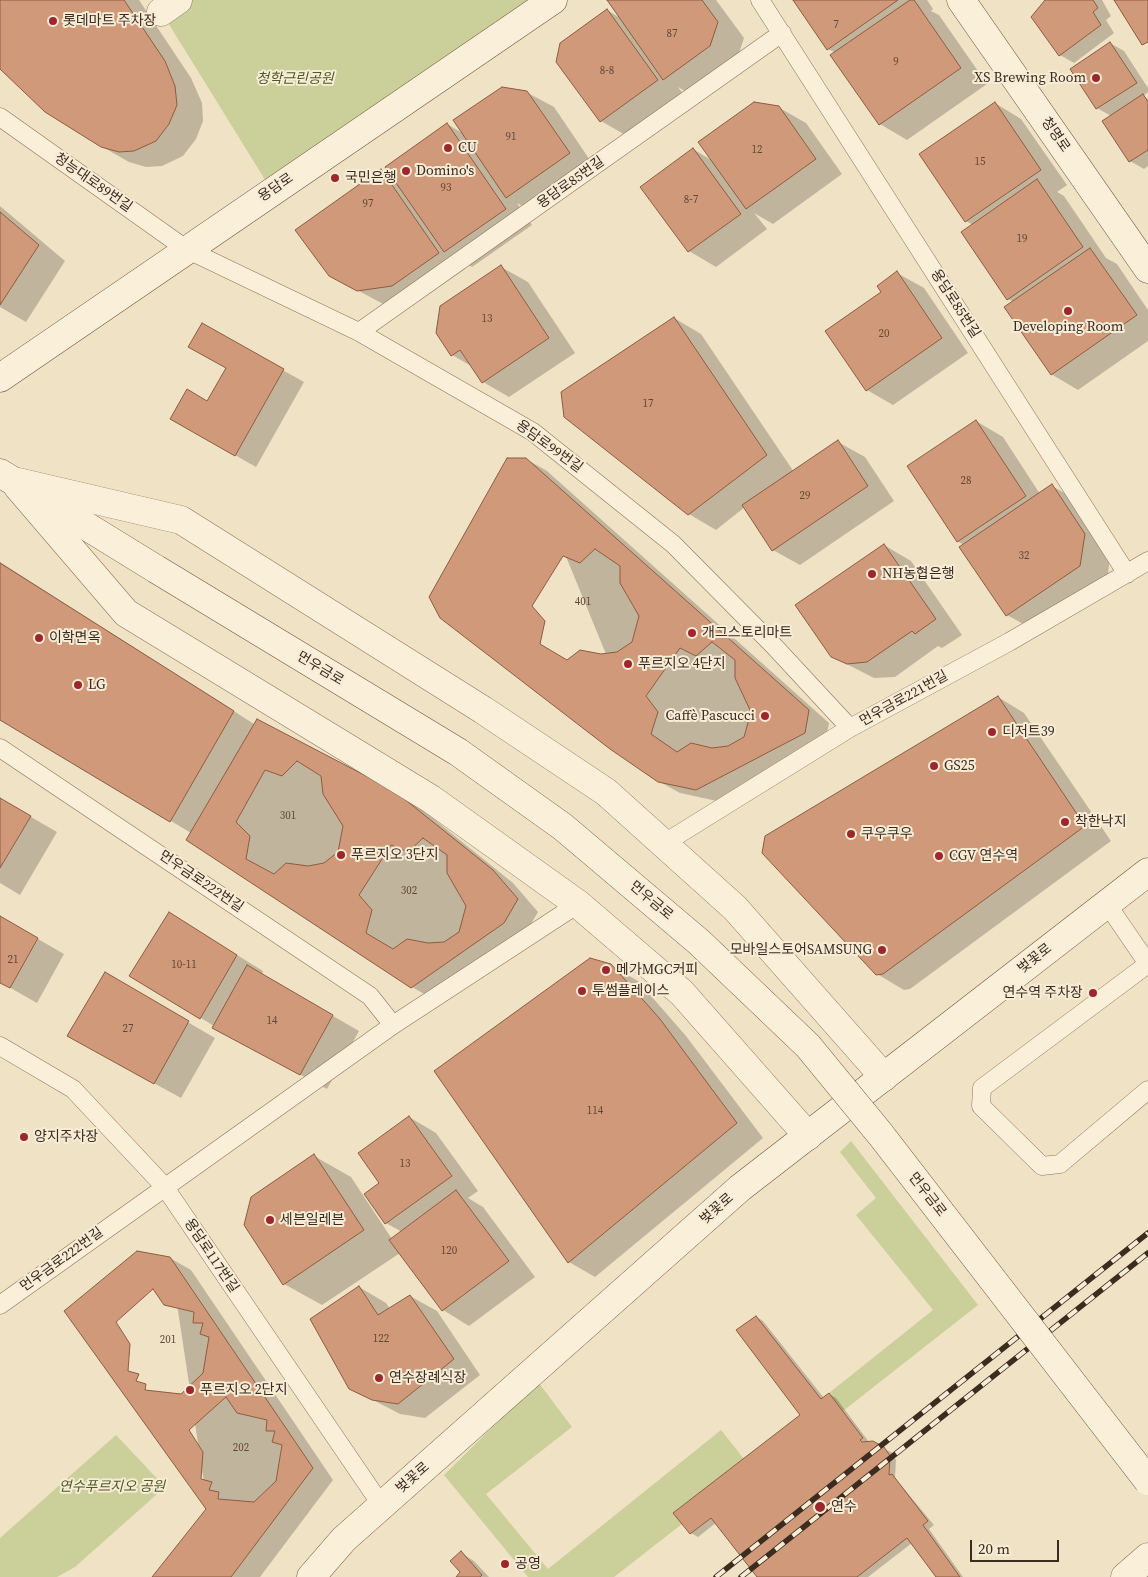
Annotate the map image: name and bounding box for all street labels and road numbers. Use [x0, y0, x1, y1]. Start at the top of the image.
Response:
street label: 청명로 [1037, 114, 1073, 156]
street label: 청능대로89번길 [51, 150, 135, 216]
street label: 용담로85번길 [534, 154, 608, 212]
street label: 용담로 [255, 170, 297, 206]
street label: 용담로85번길 [927, 267, 983, 341]
street label: 용담로99번길 [512, 417, 586, 477]
street label: 먼우금로 [294, 649, 346, 689]
street label: 먼우금로221번길 [857, 668, 951, 730]
street label: 먼우금로222번길 [156, 848, 246, 916]
street label: 먼우금로 [626, 878, 676, 924]
street label: 벚꽃로 [1015, 940, 1055, 978]
street label: 먼우금로 [905, 1170, 949, 1220]
street label: 벚꽃로 [697, 1190, 737, 1228]
street label: 용담로117번길 [180, 1216, 242, 1296]
street label: 먼우금로222번길 [17, 1224, 107, 1296]
street label: 벚꽃로 [393, 1459, 433, 1497]

